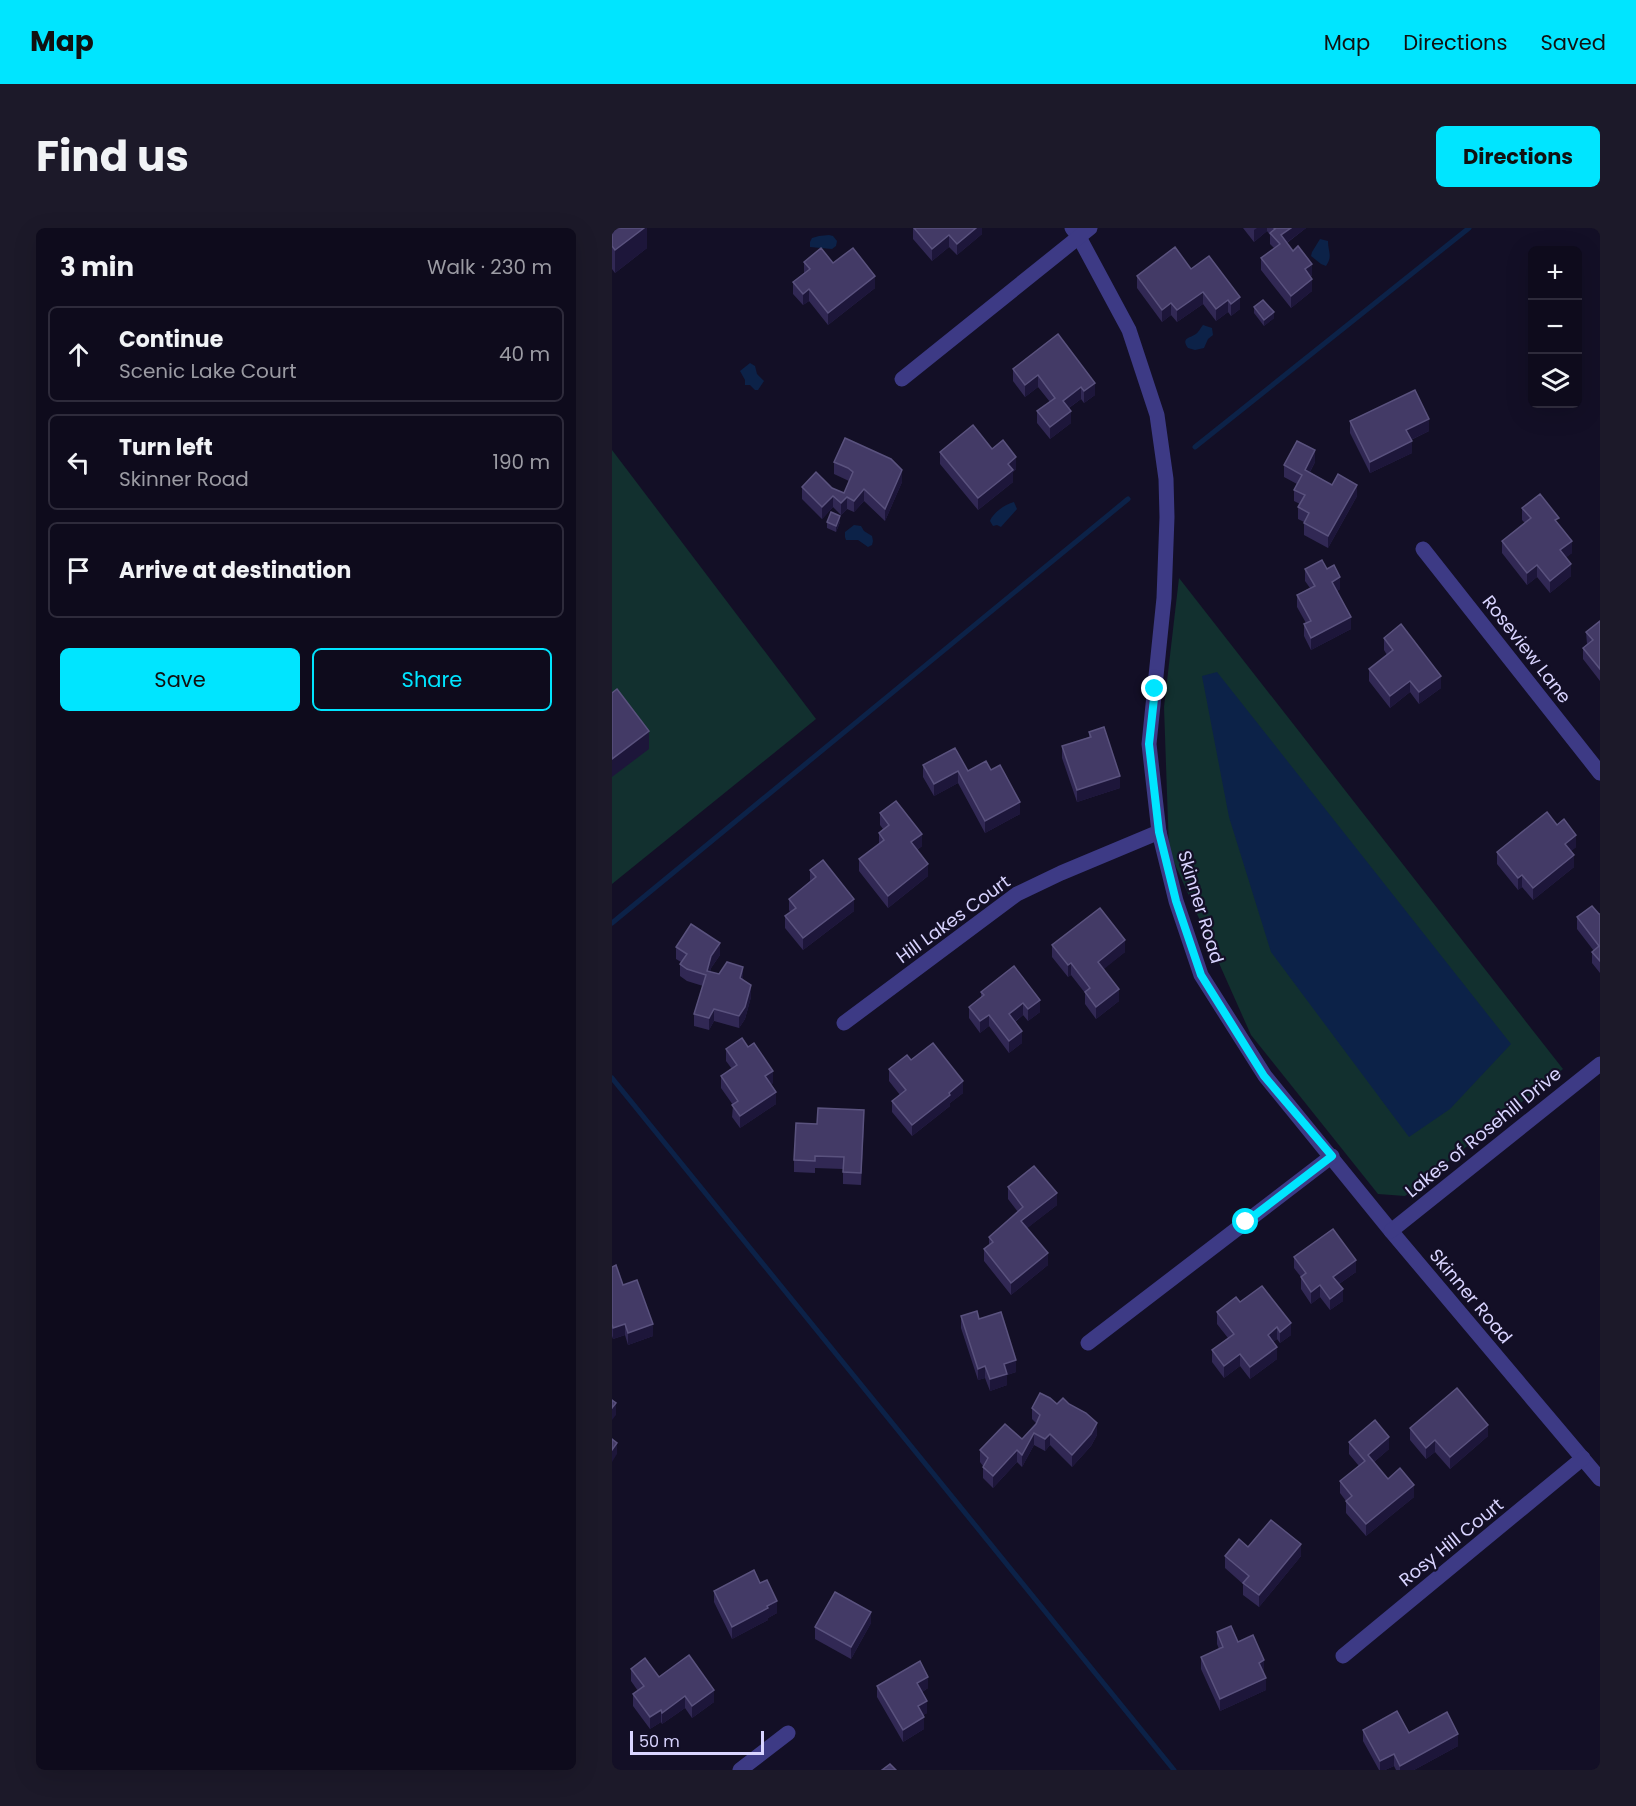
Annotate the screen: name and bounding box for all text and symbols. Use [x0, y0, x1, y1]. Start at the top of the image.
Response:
text: Map [30, 22, 94, 61]
text: Map [1324, 28, 1370, 57]
text: Directions [1403, 28, 1507, 57]
text: Saved [1540, 28, 1606, 57]
button: Directions [1436, 126, 1600, 187]
text: Find us [36, 127, 189, 186]
map controls [1528, 246, 1582, 408]
button: + [1528, 246, 1582, 300]
text: 3 min [60, 249, 134, 285]
text: Walk · 230 m [427, 253, 552, 281]
button: − [1528, 300, 1582, 354]
text: Continue [119, 324, 223, 355]
icon: ahead [62, 338, 95, 371]
text: 40 m [499, 340, 550, 368]
button: layers [1528, 354, 1582, 408]
text: Scenic Lake Court [119, 357, 296, 385]
text: Turn left [119, 432, 213, 463]
icon: left [62, 446, 95, 479]
text: 190 m [493, 448, 550, 476]
text: Skinner Road [119, 465, 249, 493]
icon: arrive [62, 554, 95, 587]
text: Arrive at destination [119, 555, 351, 586]
street label: Roseview Lane [1477, 590, 1577, 708]
button: Save [60, 648, 300, 711]
button: Share [312, 648, 552, 711]
route end [1141, 675, 1167, 701]
street label: Skinner Road [1172, 847, 1230, 967]
street label: Hill Lakes Court [891, 869, 1015, 969]
street label: Lakes of Rosehill Drive [1400, 1061, 1566, 1203]
route start [1232, 1208, 1258, 1234]
street label: Skinner Road [1424, 1243, 1518, 1349]
street label: Rosy Hill Court [1394, 1492, 1508, 1592]
scale bar [630, 1728, 764, 1756]
text: 50 m [639, 1730, 680, 1753]

